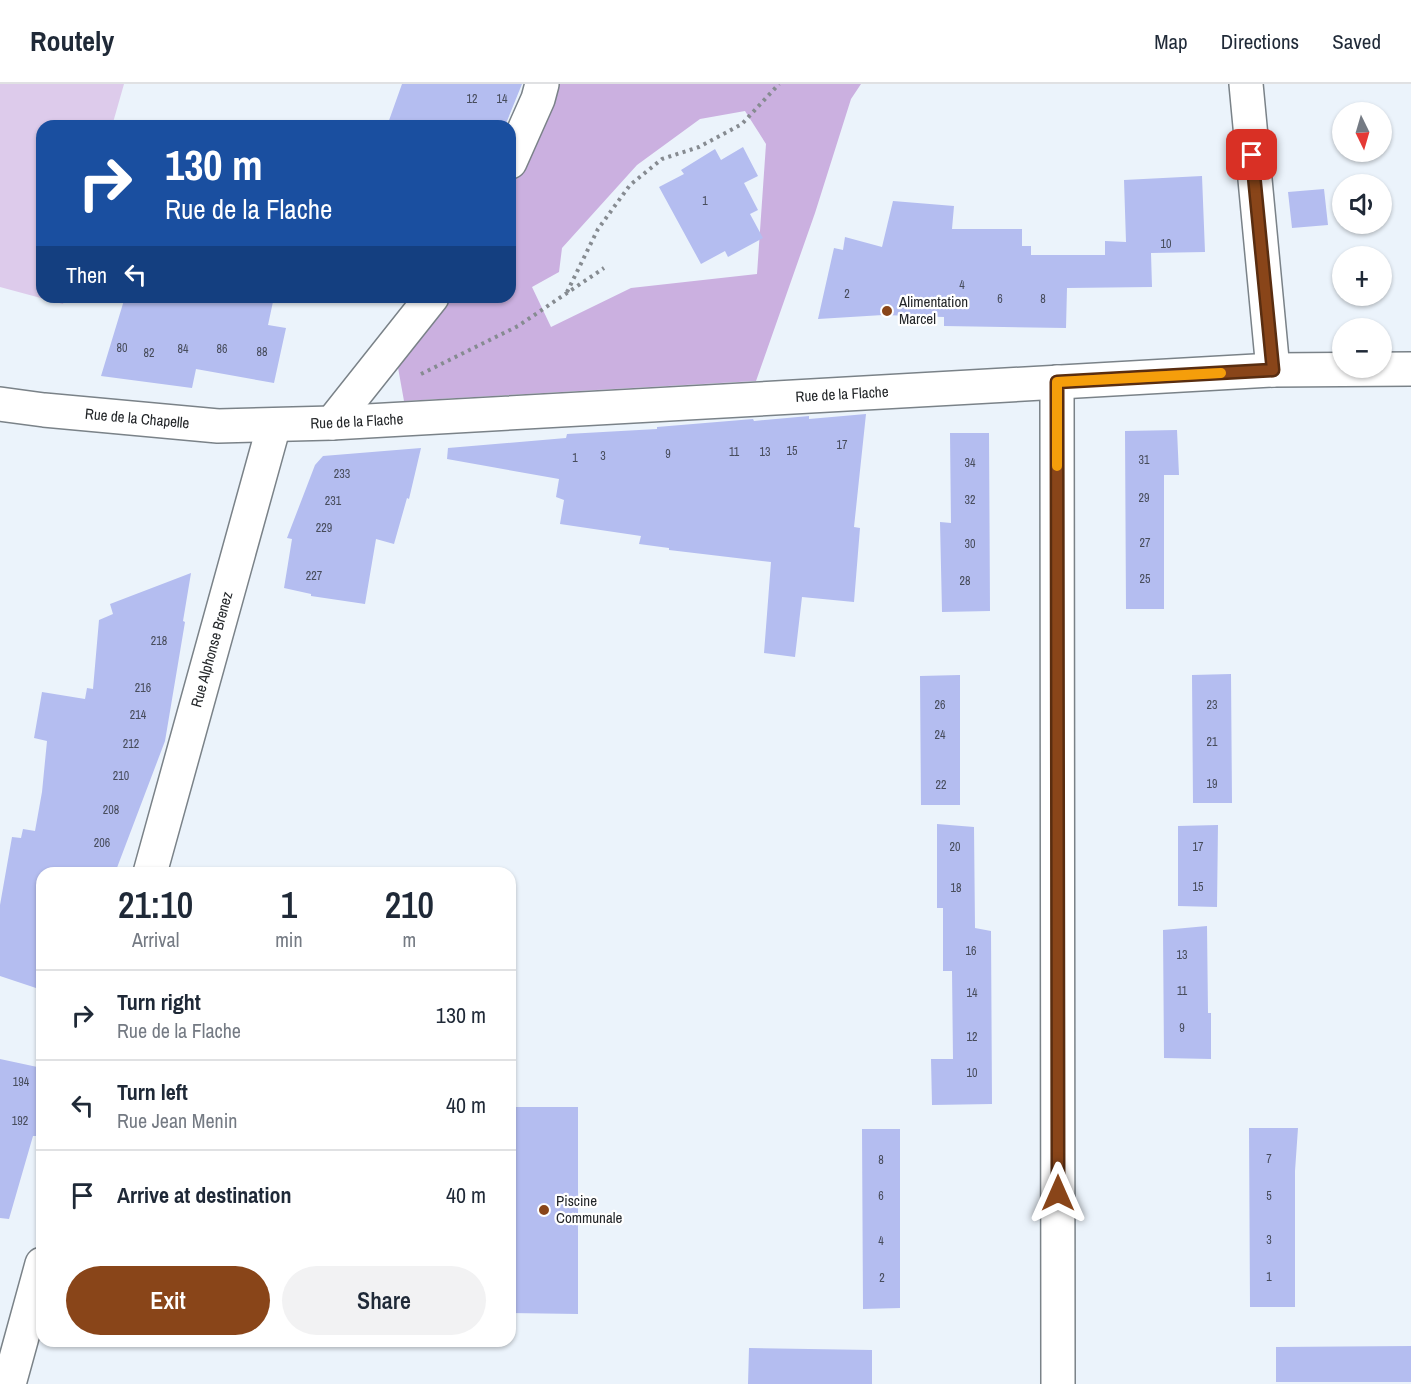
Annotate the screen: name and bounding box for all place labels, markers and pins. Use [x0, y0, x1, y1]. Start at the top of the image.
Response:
pin [1226, 129, 1277, 180]
place label: Alimentation Marcel [898, 291, 968, 329]
marker: Alimentation Marcel [880, 304, 894, 318]
place label: Piscine Communale [556, 1190, 622, 1228]
marker: Piscine Communale [537, 1203, 551, 1217]

